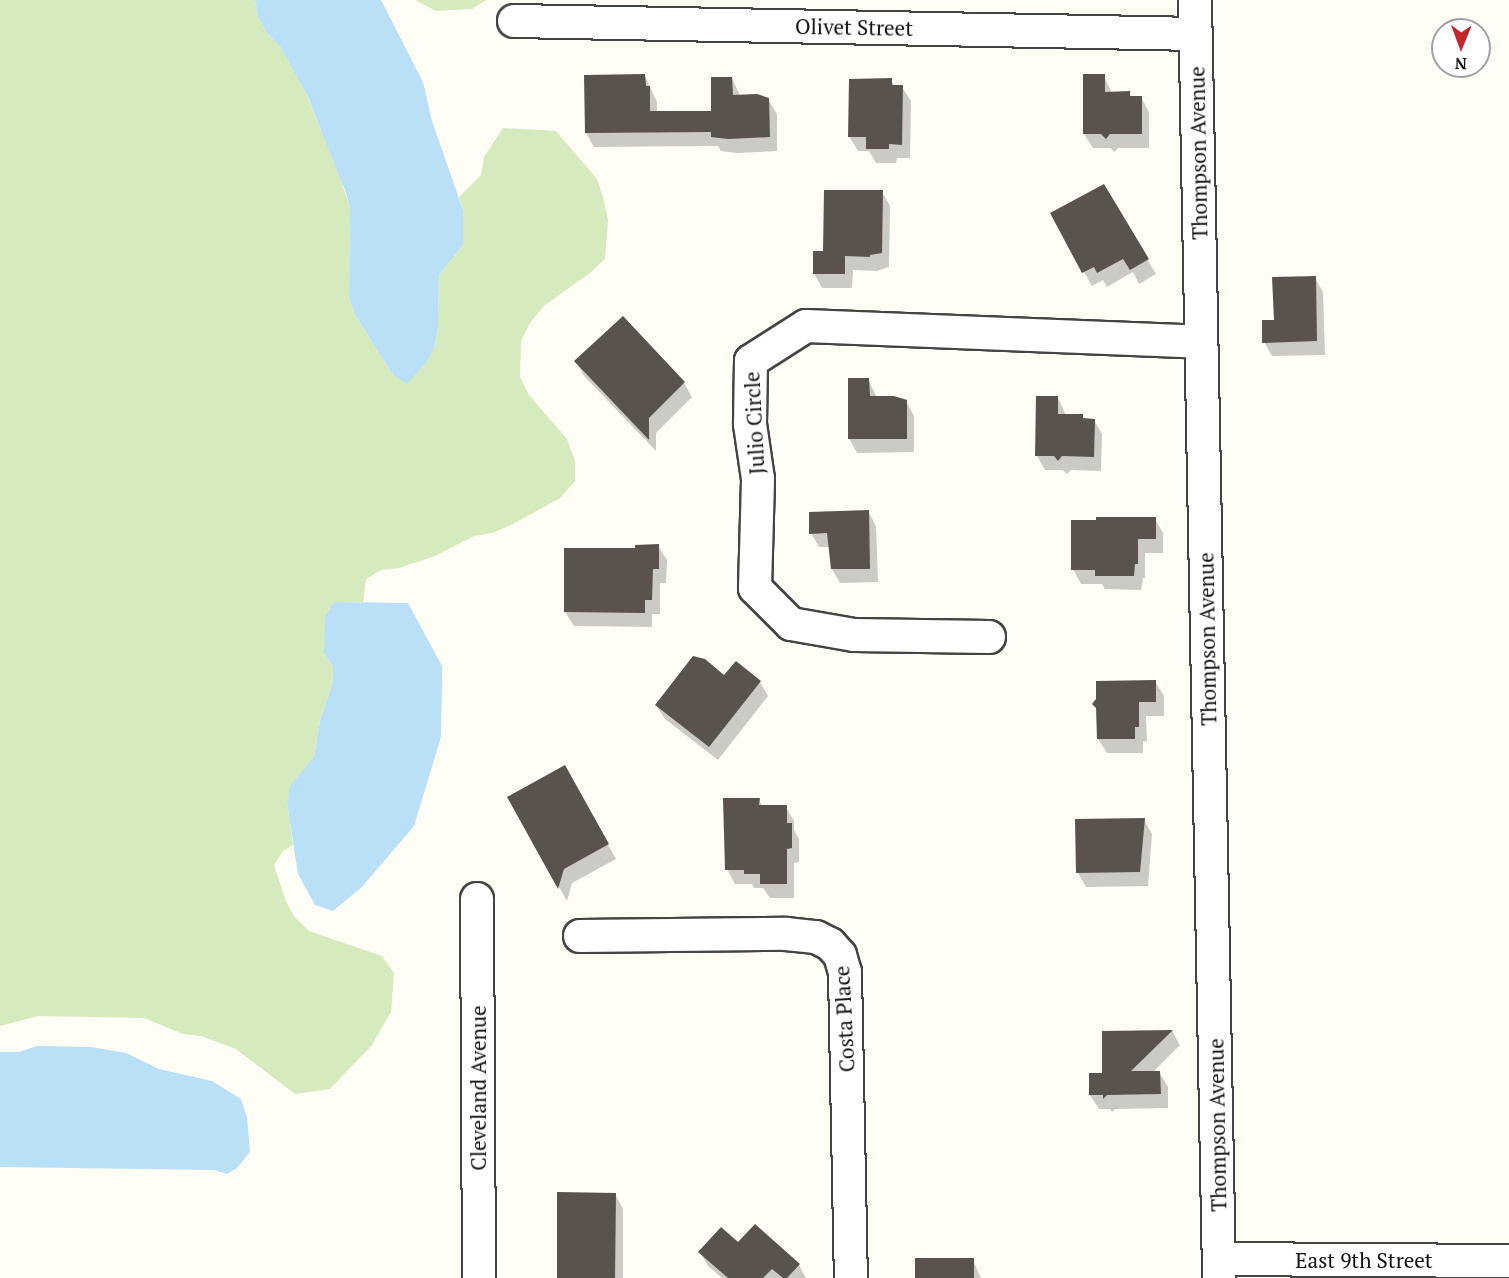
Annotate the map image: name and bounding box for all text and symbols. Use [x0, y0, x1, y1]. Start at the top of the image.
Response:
street label: Olivet Street [795, 13, 913, 41]
north arrow [1431, 18, 1491, 78]
text: N [1454, 53, 1467, 75]
street label: Thompson Avenue [1184, 66, 1212, 240]
street label: Julio Circle [739, 371, 769, 475]
street label: Thompson Avenue [1193, 552, 1221, 726]
street label: Costa Place [829, 965, 859, 1073]
street label: Cleveland Avenue [465, 1005, 491, 1171]
street label: Thompson Avenue [1203, 1038, 1231, 1212]
street label: East 9th Street [1295, 1247, 1433, 1273]

